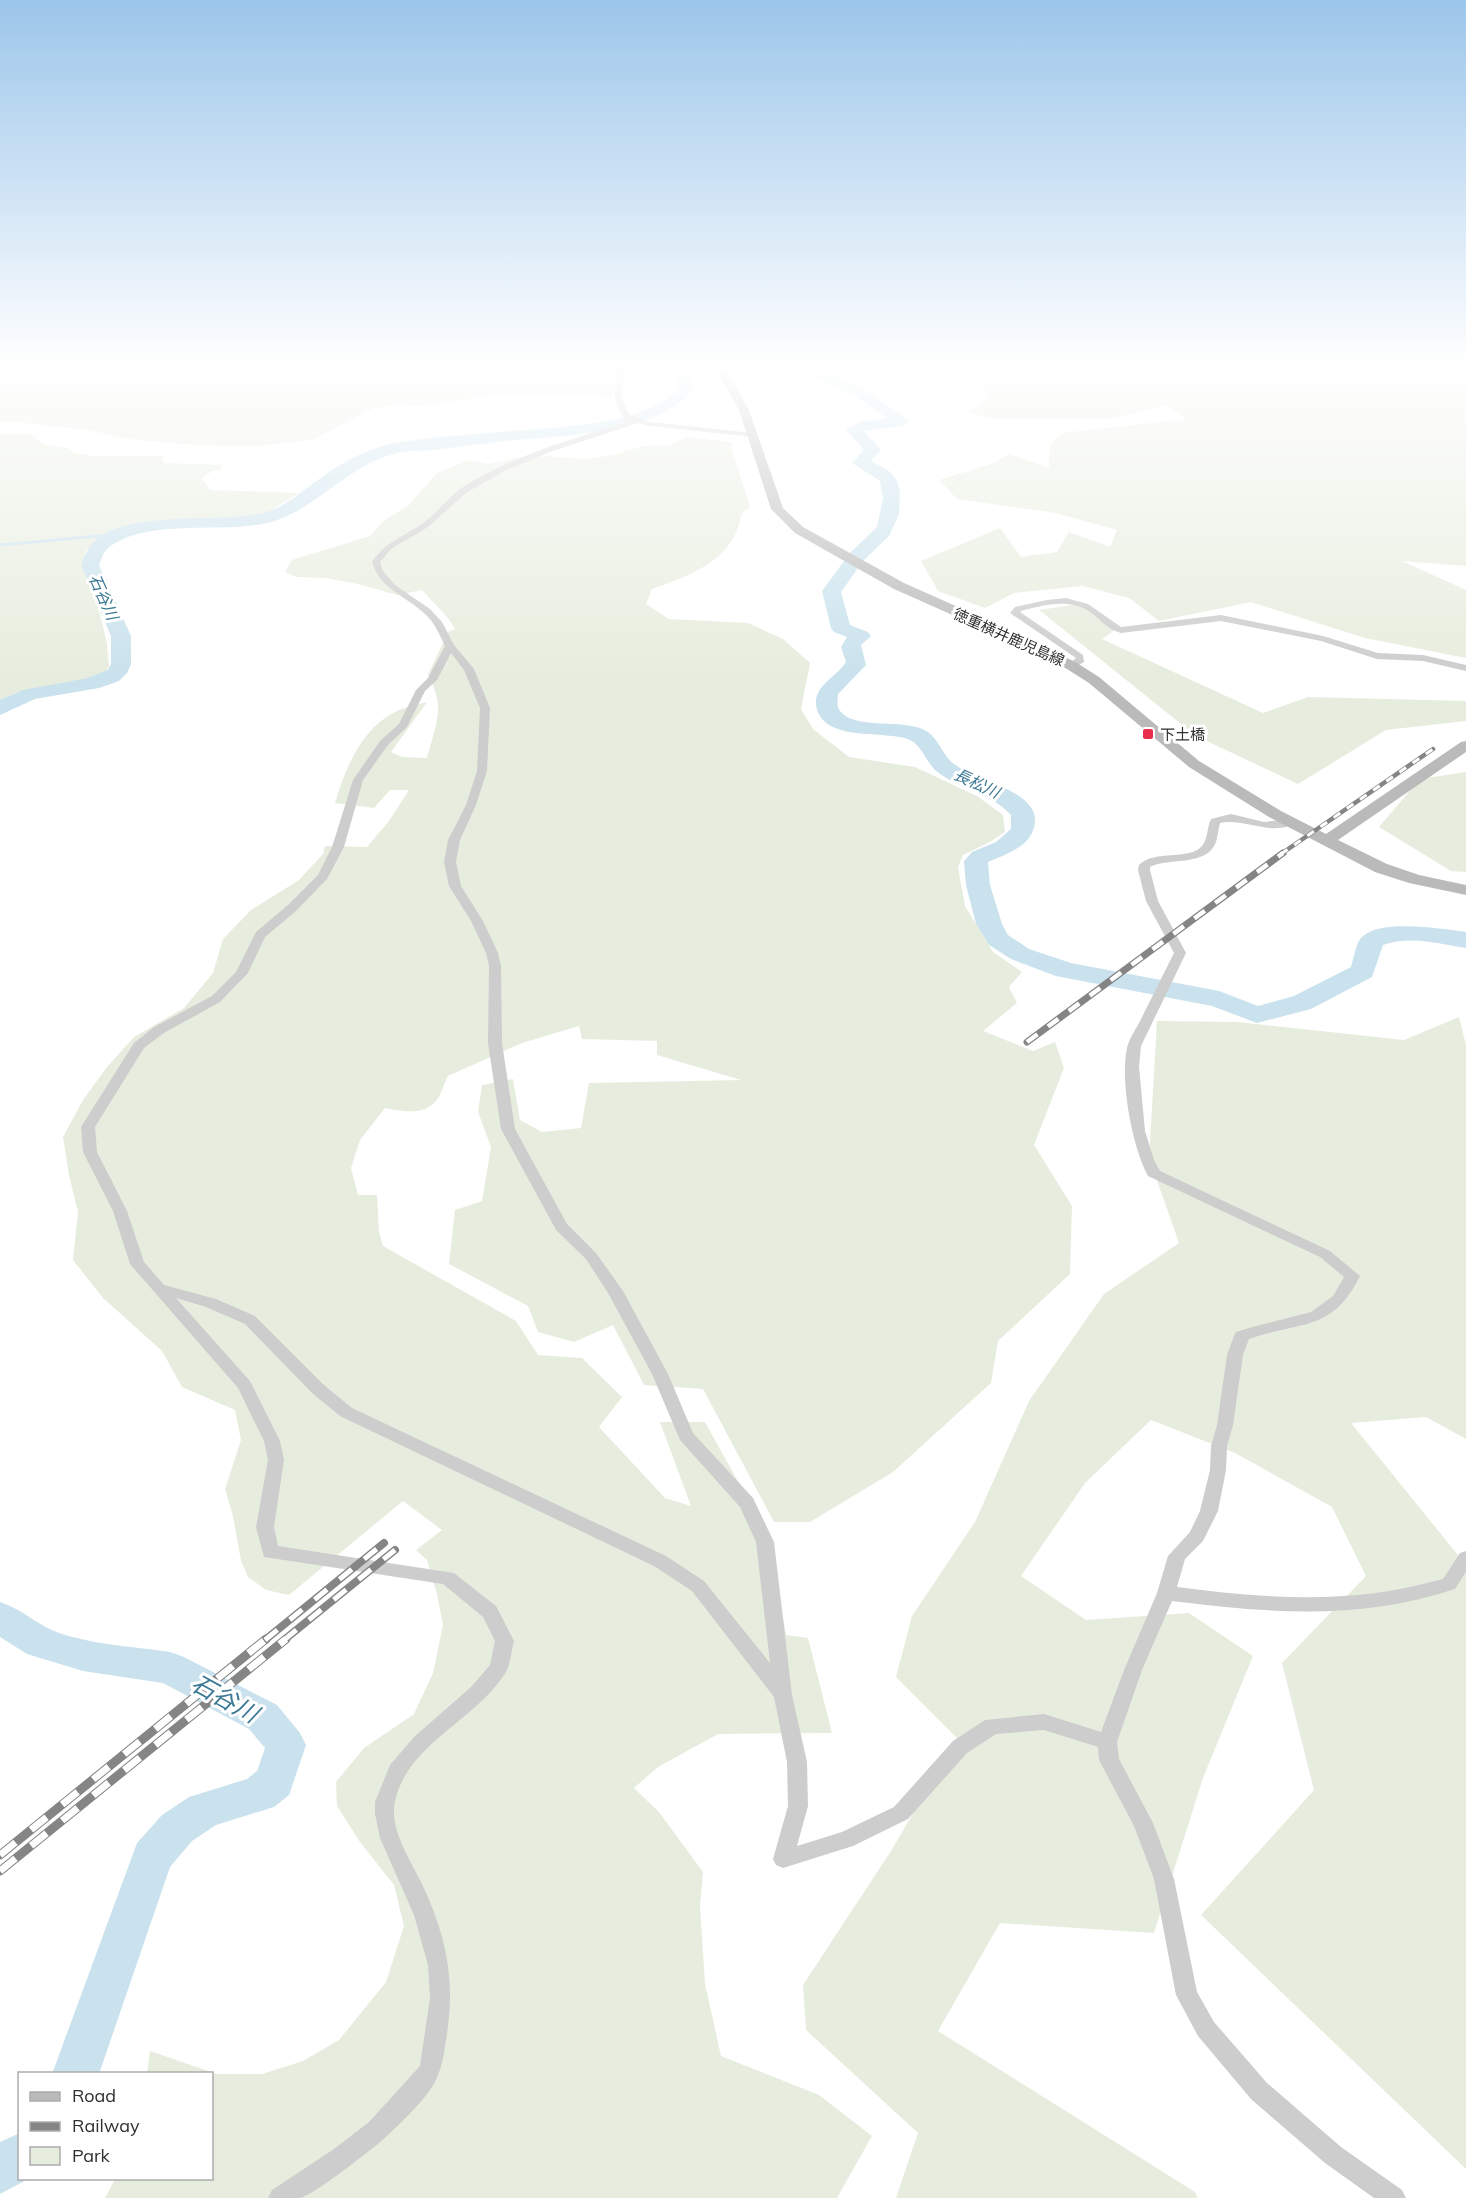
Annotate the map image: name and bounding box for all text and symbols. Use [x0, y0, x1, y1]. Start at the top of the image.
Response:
water label: 石谷川 [85, 571, 124, 625]
street label: 徳重横井鹿児島線 [950, 604, 1068, 670]
place label: 下土橋 [1160, 725, 1205, 744]
marker: 下土橋 [1141, 727, 1155, 741]
water label: 長松川 [951, 764, 1005, 803]
water label: 石谷川 [186, 1667, 266, 1730]
legend [18, 2072, 213, 2180]
text: Road [72, 2084, 116, 2107]
text: Railway [72, 2114, 140, 2137]
text: Park [72, 2144, 111, 2167]

